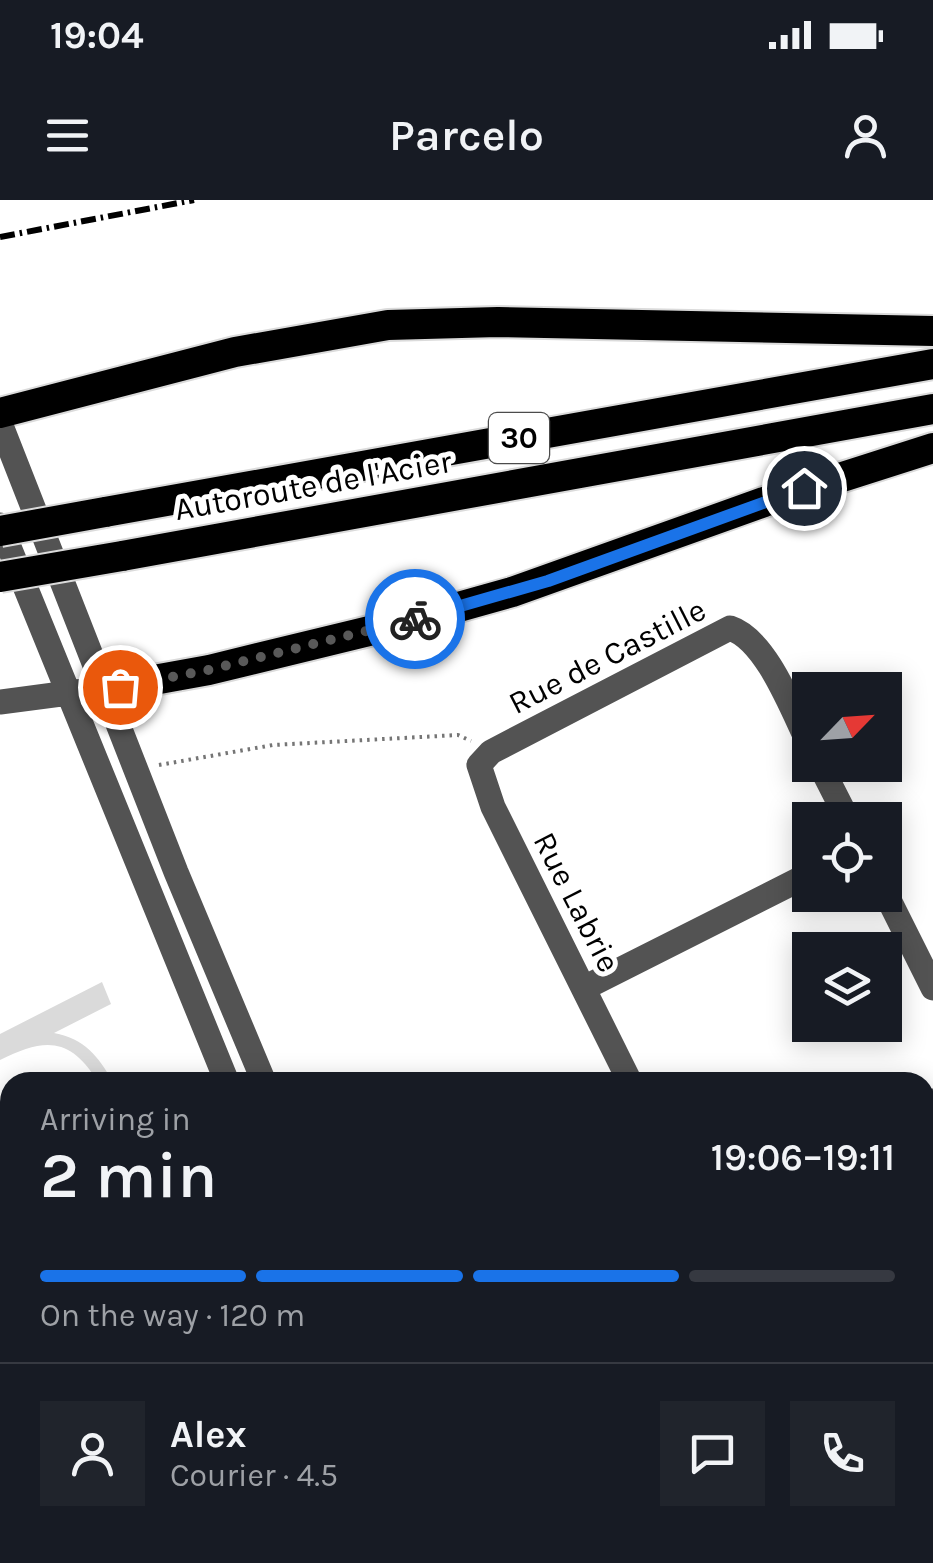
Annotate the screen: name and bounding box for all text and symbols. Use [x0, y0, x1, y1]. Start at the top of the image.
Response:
text: 19:04 [50, 13, 144, 58]
icon: menu [40, 108, 95, 163]
icon: person [838, 108, 893, 163]
text: Parcelo [389, 109, 544, 161]
road number: 30 [489, 413, 549, 463]
street label: Autoroute de l'Acier [172, 443, 455, 528]
pin [762, 446, 847, 531]
icon: home [777, 461, 832, 516]
courier [365, 569, 465, 669]
street label: Rue de Castille [503, 591, 712, 722]
icon: bike [388, 592, 443, 647]
pin [78, 645, 163, 730]
icon: bag [93, 660, 148, 715]
north arrow [792, 672, 902, 782]
map controls [792, 672, 902, 1042]
button: locate [792, 802, 902, 912]
street label: Rue Labrie [526, 826, 628, 978]
button: layers [792, 932, 902, 1042]
text: Arriving in [40, 1101, 191, 1138]
text: 19:06–19:11 [711, 1135, 895, 1180]
text: 2 min [40, 1137, 217, 1213]
text: On the way · 120 m [40, 1297, 305, 1334]
button: person [40, 1401, 145, 1506]
button: chat [660, 1401, 765, 1506]
button: phone [790, 1401, 895, 1506]
text: Alex [170, 1412, 247, 1457]
text: Courier · 4.5 [170, 1457, 338, 1494]

